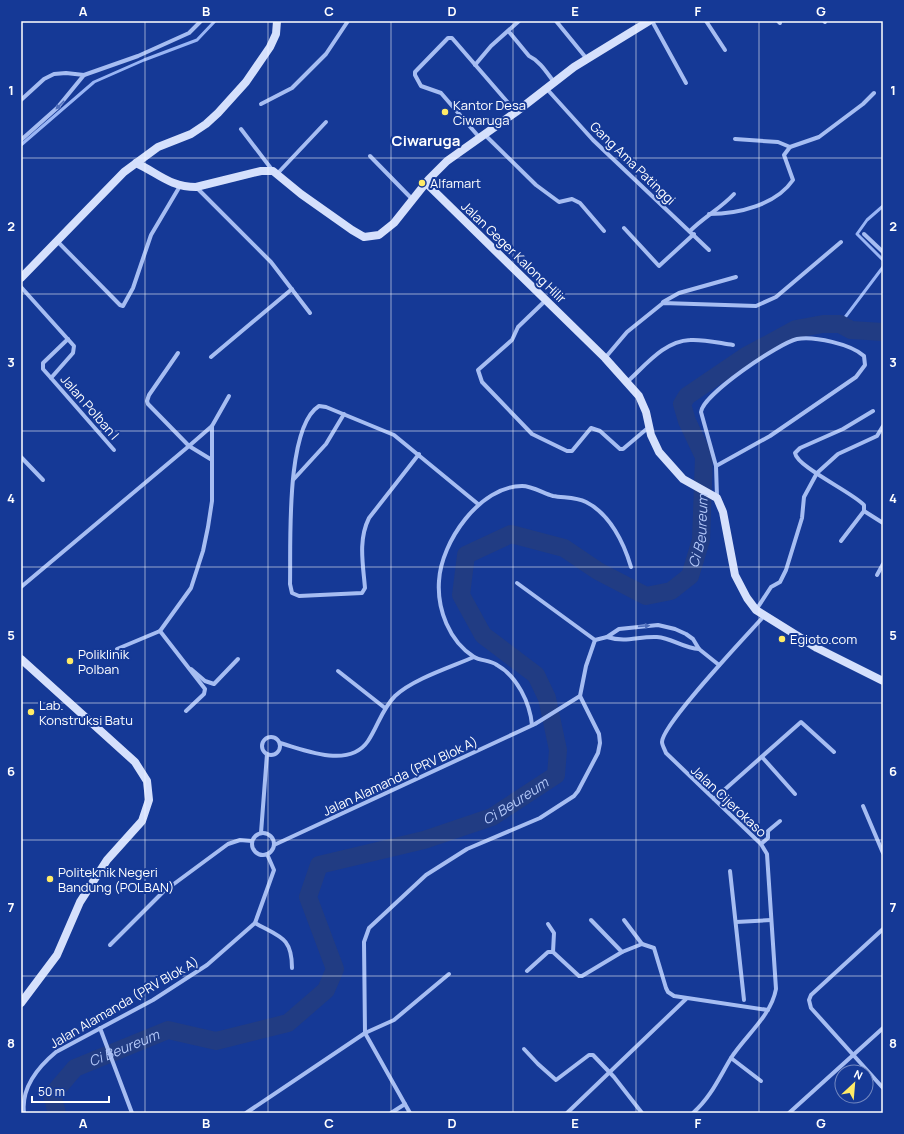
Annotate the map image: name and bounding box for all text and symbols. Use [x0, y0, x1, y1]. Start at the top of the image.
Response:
text: A [79, 2, 88, 20]
text: B [202, 2, 210, 20]
text: C [324, 2, 334, 20]
text: D [447, 2, 457, 20]
text: E [571, 2, 579, 20]
text: F [695, 2, 702, 20]
text: G [816, 2, 826, 20]
text: 1 [8, 81, 14, 99]
text: 1 [890, 81, 896, 99]
place label: Kantor Desa Ciwaruga [453, 96, 526, 129]
one-way arrow [55, 100, 64, 110]
marker: Kantor Desa Ciwaruga [440, 107, 450, 117]
street label: Gang Ama Patinggi [586, 117, 680, 209]
district label: Ciwaruga [392, 130, 460, 151]
place label: Alfamart [430, 174, 481, 192]
marker: Alfamart [417, 178, 427, 188]
street label: Jalan Geger Kalong Hilir [458, 197, 571, 307]
text: 2 [7, 217, 15, 235]
text: 2 [889, 217, 897, 235]
text: 3 [7, 353, 15, 371]
text: 3 [889, 353, 897, 371]
street label: Jalan Polban I [57, 371, 123, 443]
text: 4 [7, 489, 15, 507]
text: 4 [889, 489, 897, 507]
water label: Ci Beureum [683, 493, 712, 570]
one-way arrow [638, 623, 650, 630]
text: 5 [7, 626, 15, 644]
text: 5 [889, 626, 897, 644]
place label: Egioto.com [790, 630, 857, 648]
marker: Egioto.com [777, 634, 787, 644]
place label: Poliklinik Polban [78, 645, 130, 678]
marker: Poliklinik Polban [65, 656, 75, 666]
place label: Lab. Konstruksi Batu [39, 696, 133, 729]
marker: Lab. Konstruksi Batu [26, 707, 36, 717]
street label: Jalan Alamanda (PRV Blok A) [319, 732, 481, 820]
street label: Jalan Cijerokaso [687, 761, 771, 841]
text: 6 [7, 762, 15, 780]
text: 6 [889, 762, 897, 780]
water label: Ci Beureum [480, 772, 553, 828]
place label: Politeknik Negeri Bandung (POLBAN) [58, 863, 174, 896]
marker: Politeknik Negeri Bandung (POLBAN) [45, 874, 55, 884]
text: 7 [8, 898, 15, 916]
text: 7 [890, 898, 897, 916]
street label: Jalan Alamanda (PRV Blok A) [46, 952, 202, 1052]
water label: Ci Beureum [86, 1024, 163, 1070]
text: 8 [7, 1034, 15, 1052]
text: 8 [889, 1034, 897, 1052]
north arrow [834, 1064, 874, 1104]
text: N [852, 1066, 866, 1083]
scale bar [32, 1078, 109, 1104]
text: 50 m [38, 1083, 65, 1100]
text: A [79, 1114, 88, 1132]
text: B [202, 1114, 210, 1132]
text: C [324, 1114, 334, 1132]
text: D [447, 1114, 457, 1132]
text: E [571, 1114, 579, 1132]
text: F [695, 1114, 702, 1132]
text: G [816, 1114, 826, 1132]

